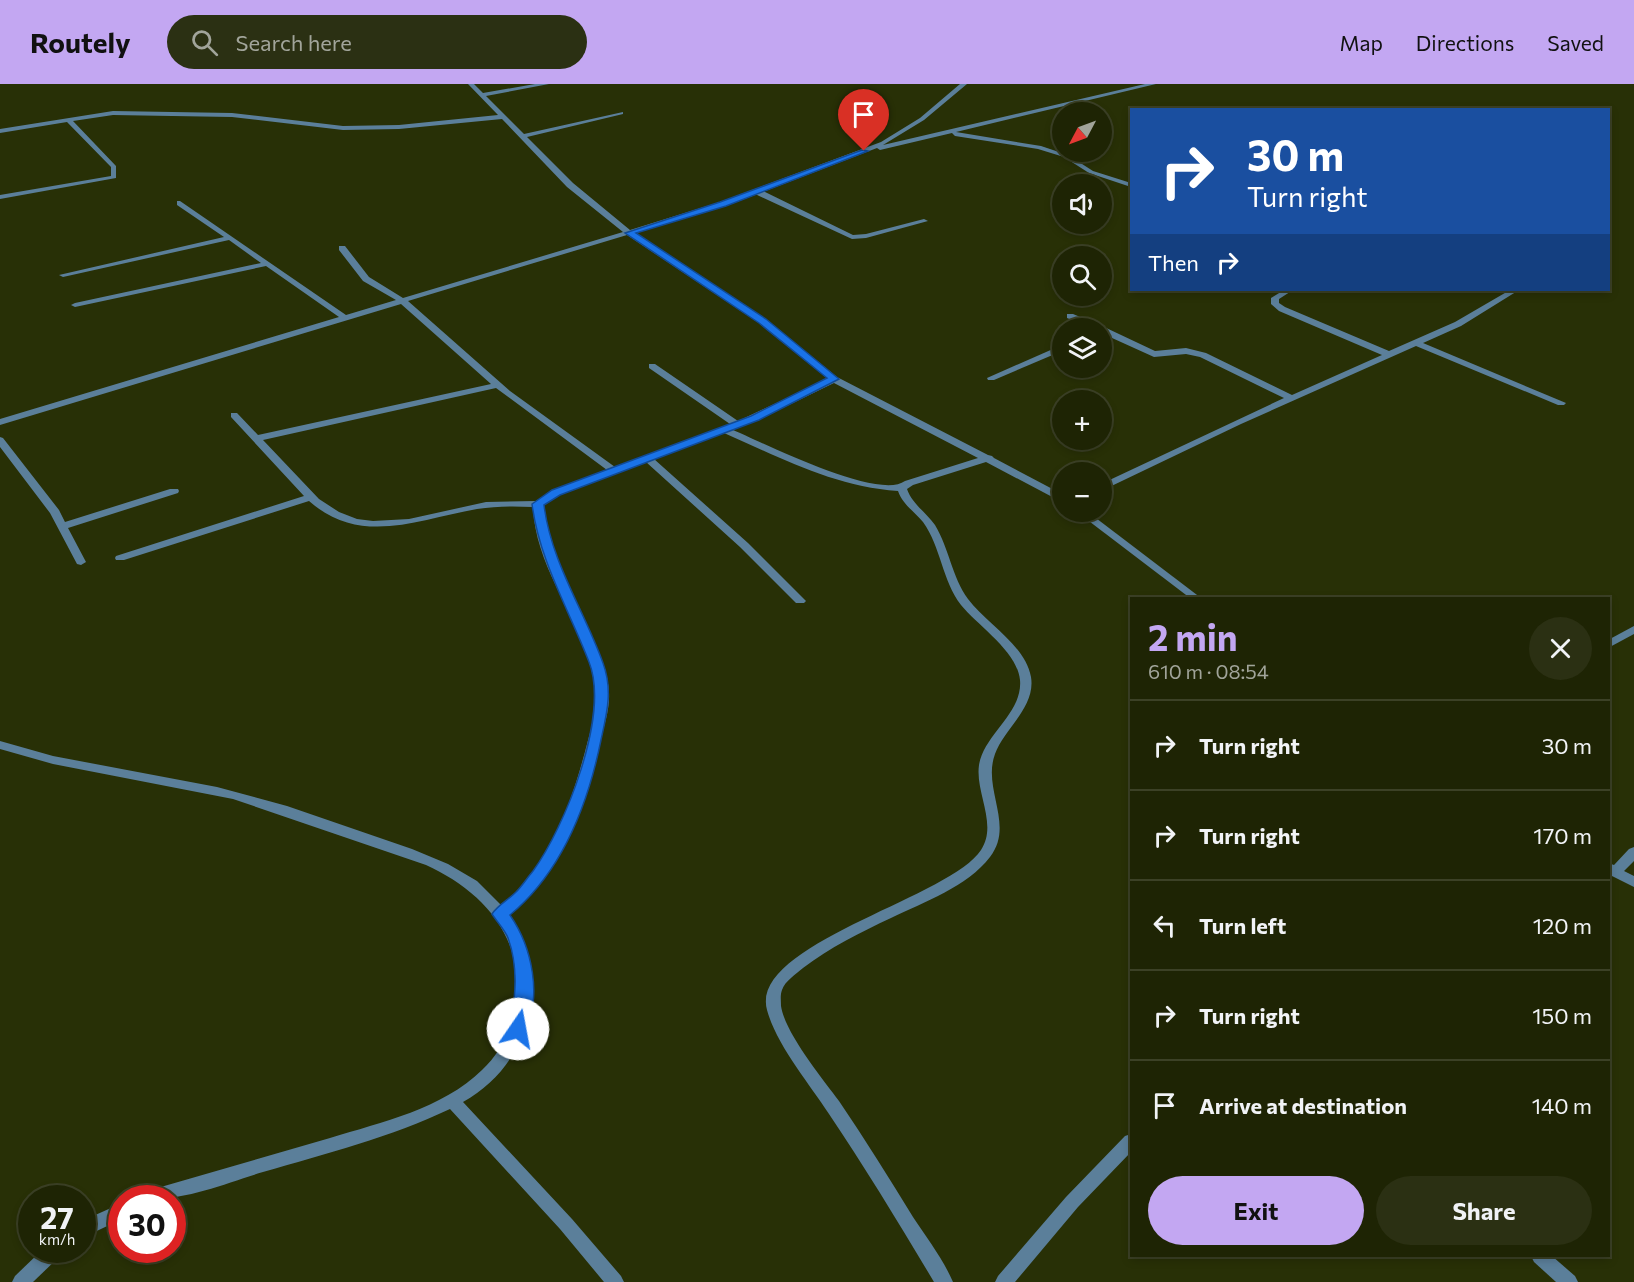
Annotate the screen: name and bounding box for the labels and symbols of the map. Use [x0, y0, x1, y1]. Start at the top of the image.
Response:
pin [838, 89, 889, 151]
north arrow [1052, 102, 1112, 162]
position arrow [486, 997, 550, 1061]
speed limit sign: 30 [108, 1185, 186, 1263]

